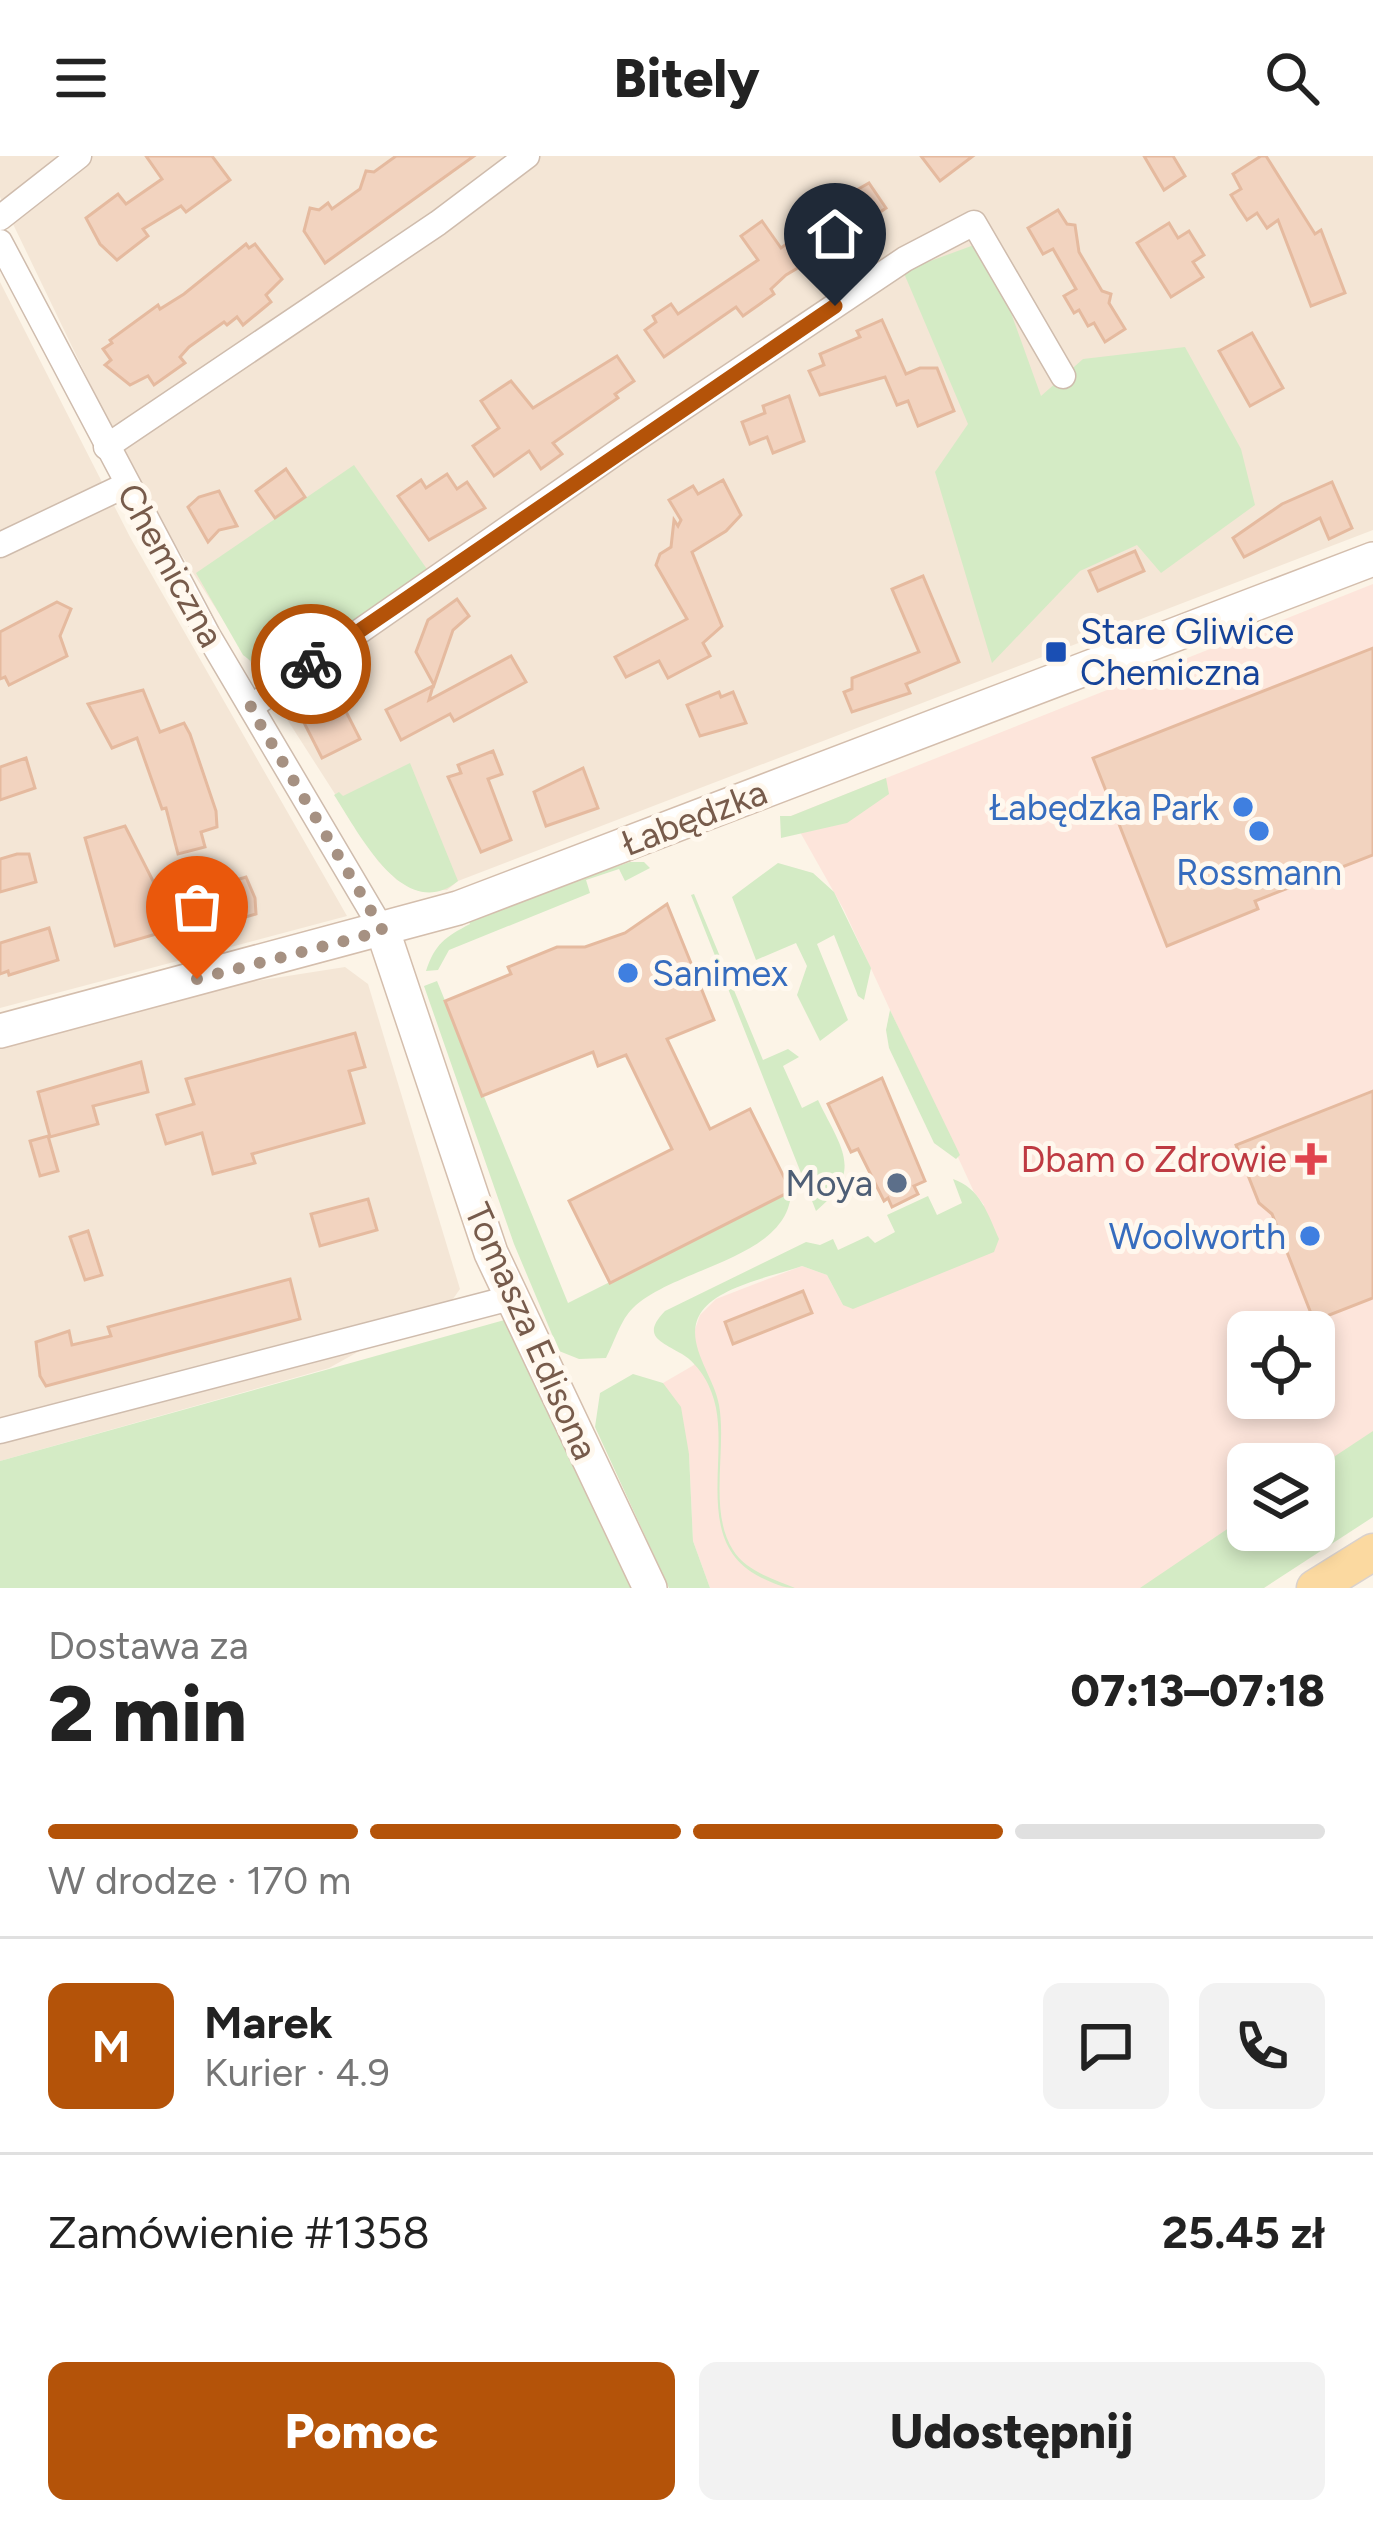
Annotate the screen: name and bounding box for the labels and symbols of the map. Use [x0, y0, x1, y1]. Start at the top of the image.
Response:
pin [784, 183, 886, 306]
street label: Chemiczna [108, 476, 233, 655]
courier [251, 604, 371, 724]
place label: Stare Gliwice Chemiczna [1080, 610, 1294, 694]
marker: Stare Gliwice Chemiczna [1043, 639, 1069, 665]
street label: Łabędzka [615, 770, 773, 865]
place label: Łabędzka Park [990, 786, 1220, 829]
marker: Łabędzka Park [1230, 794, 1256, 820]
marker: Rossmann [1246, 818, 1272, 844]
place label: Rossmann [1176, 851, 1342, 894]
pin [146, 856, 248, 979]
place label: Sanimex [652, 952, 788, 995]
marker: Sanimex [615, 960, 641, 986]
place label: Dbam o Zdrowie [1021, 1138, 1287, 1181]
marker: Dbam o Zdrowie [1298, 1146, 1324, 1172]
place label: Moya [785, 1162, 873, 1205]
marker: Moya [884, 1170, 910, 1196]
street label: Tomasza Edisona [456, 1196, 607, 1466]
place label: Woolworth [1109, 1215, 1286, 1258]
marker: Woolworth [1297, 1223, 1323, 1249]

